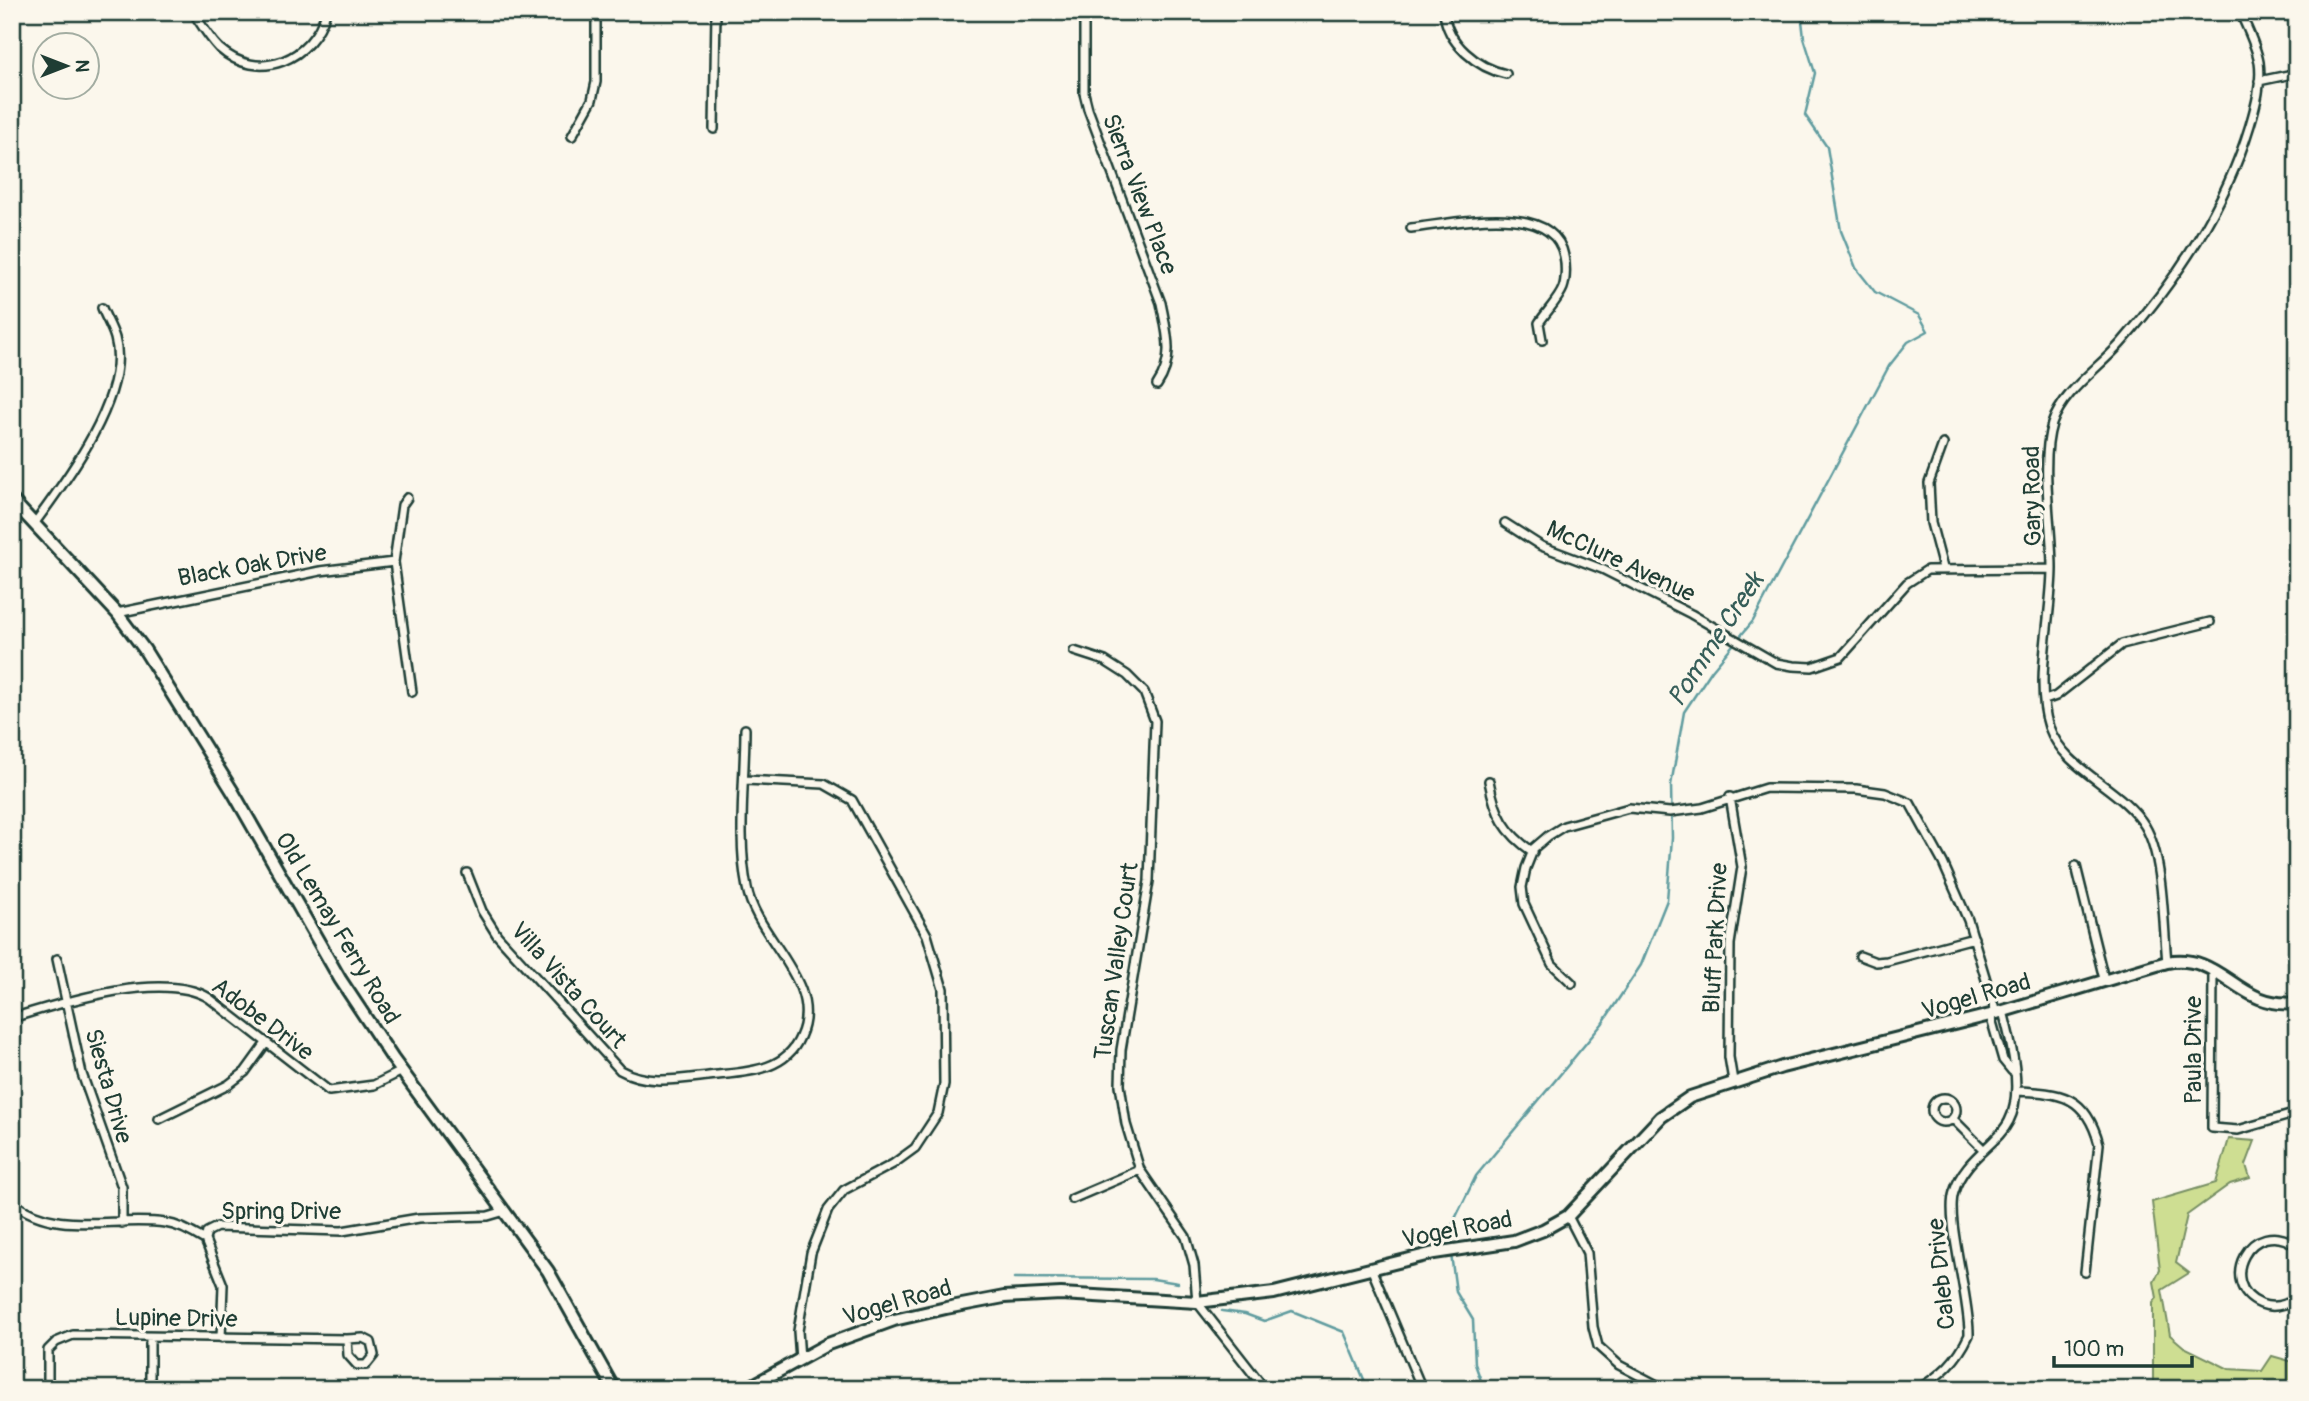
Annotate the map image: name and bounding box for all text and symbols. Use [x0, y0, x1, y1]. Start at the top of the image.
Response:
north arrow [32, 32, 102, 102]
text: N [70, 60, 94, 73]
street label: Sierra View Place [1096, 110, 1184, 279]
street label: Gary Road [2017, 445, 2048, 547]
street label: McClure Avenue [1542, 514, 1700, 609]
street label: Black Oak Drive [175, 538, 329, 593]
water label: Pomme Creek [1661, 565, 1772, 713]
street label: Old Lemay Ferry Road [269, 827, 406, 1030]
street label: Tuscan Valley Court [1088, 860, 1145, 1062]
street label: Bluff Park Drive [1697, 862, 1734, 1014]
street label: Villa Vista Court [504, 916, 633, 1055]
street label: Vogel Road [1918, 967, 2034, 1026]
street label: Adobe Drive [206, 972, 319, 1067]
street label: Paula Drive [2179, 996, 2208, 1104]
street label: Siesta Drive [78, 1025, 139, 1147]
street label: Spring Drive [221, 1197, 341, 1226]
street label: Vogel Road [1399, 1205, 1515, 1254]
street label: Caleb Drive [1921, 1217, 1962, 1331]
street label: Vogel Road [839, 1273, 955, 1332]
street label: Lupine Drive [114, 1303, 238, 1334]
scale bar [2054, 1324, 2192, 1368]
text: 100 m [2064, 1336, 2124, 1363]

